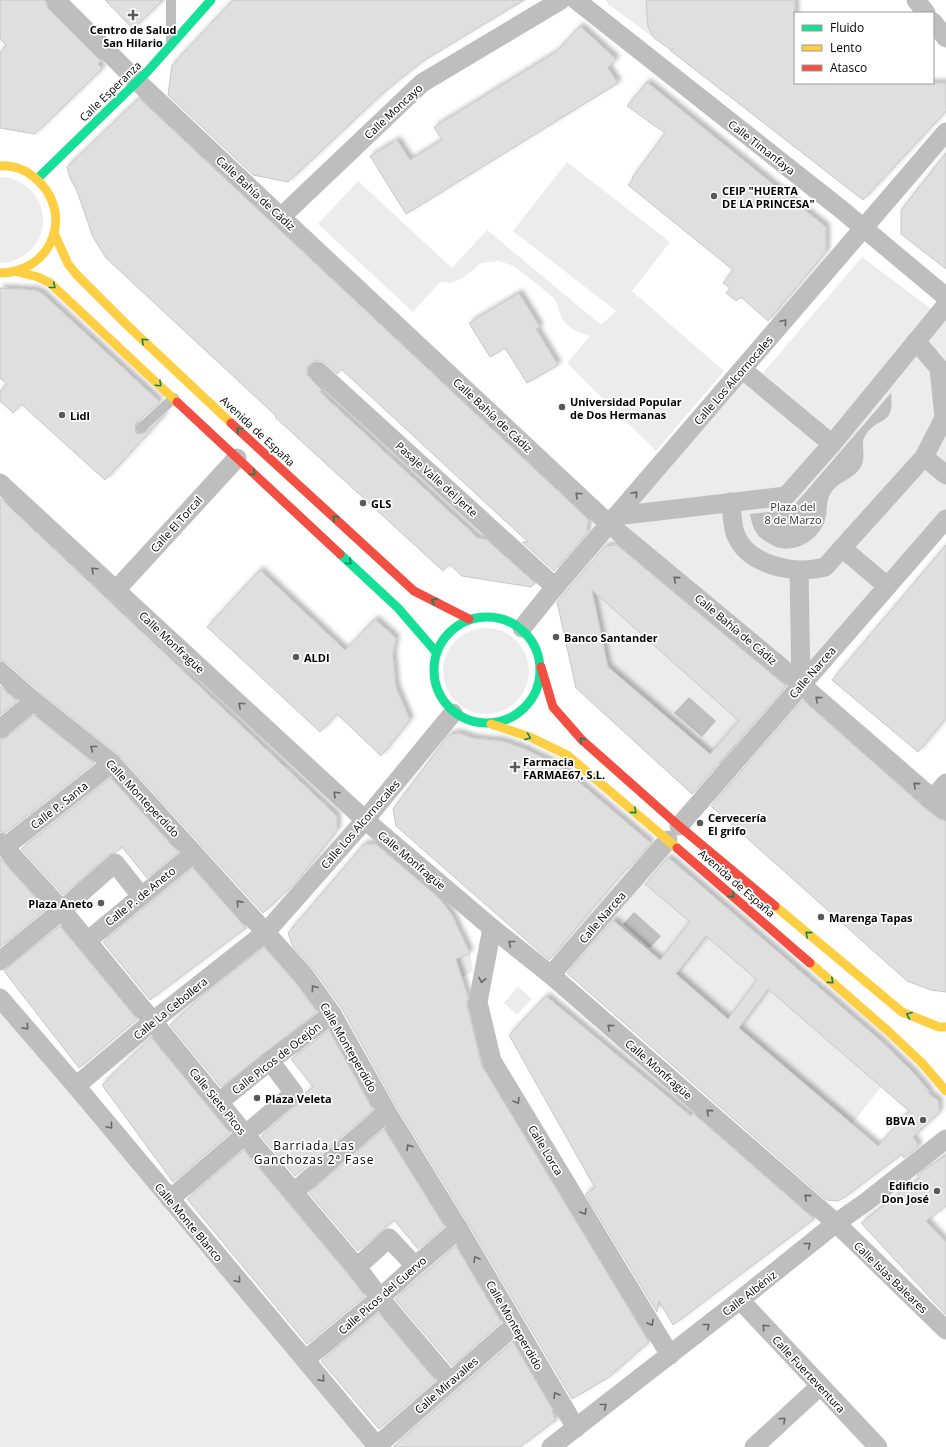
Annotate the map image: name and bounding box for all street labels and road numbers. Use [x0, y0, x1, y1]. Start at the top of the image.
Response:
street label: Calle Esperanza [76, 58, 144, 124]
street label: Calle Moncayo [361, 80, 426, 142]
street label: Calle Timanfaya [725, 116, 799, 178]
street label: Calle Bahía de Cádiz [213, 152, 299, 234]
street label: Calle Los Alcornocales [690, 332, 776, 428]
street label: Calle Bahía de Cádiz [450, 374, 536, 456]
street label: Avenida de España [218, 393, 298, 469]
street label: Pasaje Valle del Jerte [393, 438, 481, 520]
street label: Calle El Torcal [147, 493, 205, 555]
street label: Calle Bahía de Cádiz [692, 590, 780, 668]
street label: Calle Monfragüe [136, 608, 208, 676]
street label: Calle Narcea [785, 643, 839, 701]
street label: Calle Monteperdido [103, 756, 183, 840]
street label: Calle Los Alcornocales [317, 776, 403, 872]
street label: Calle P. Santa [27, 778, 91, 832]
street label: Calle Monfragüe [375, 827, 449, 893]
street label: Avenida de España [696, 846, 778, 920]
street label: Calle P. de Aneto [102, 863, 178, 929]
street label: Calle Narcea [575, 888, 629, 946]
street label: Calle La Cebollera [130, 973, 210, 1043]
street label: Calle Monteperdido [317, 999, 381, 1095]
street label: Calle Picos de Ocejón [228, 1019, 324, 1097]
street label: Calle Monfragüe [622, 1036, 696, 1102]
street label: Calle Siete Picos [186, 1064, 250, 1138]
street label: Calle Lorca [525, 1122, 567, 1178]
street label: Calle Monte Blanco [152, 1179, 227, 1265]
street label: Calle Islas Baleares [851, 1238, 931, 1316]
street label: Calle Picos del Cuervo [335, 1252, 429, 1337]
street label: Calle Albéniz [719, 1267, 779, 1319]
street label: Calle Monteperdido [483, 1277, 547, 1373]
street label: Calle Fuerteventura [769, 1332, 849, 1416]
street label: Calle Miravalles [411, 1353, 481, 1417]

